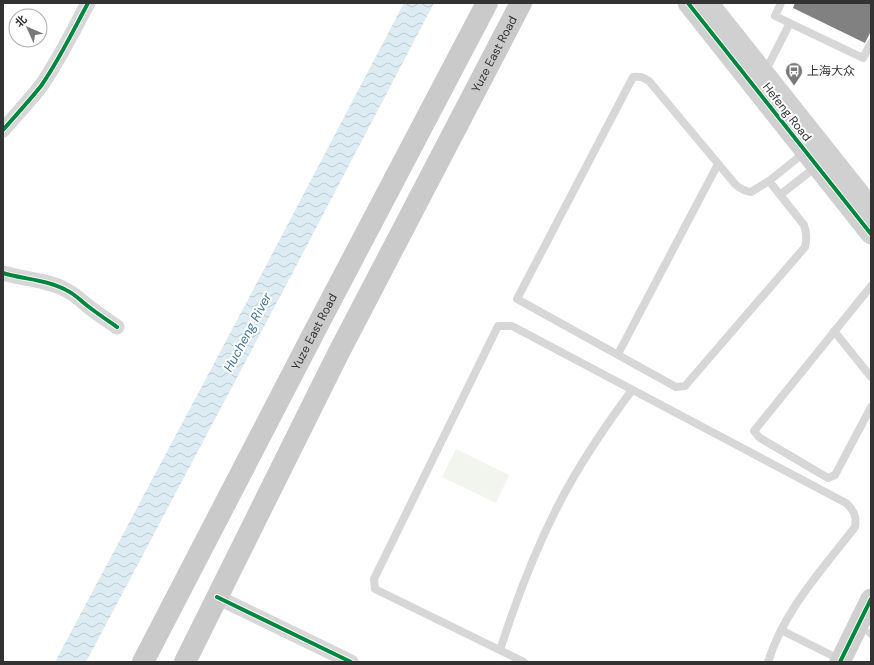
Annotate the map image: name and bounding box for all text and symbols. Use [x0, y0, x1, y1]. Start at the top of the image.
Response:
north arrow [8, 8, 48, 48]
text: 北 [12, 12, 30, 30]
street label: Yuze East Road [468, 13, 521, 95]
bus stop icon: 上海大众 [784, 61, 804, 86]
place label: 上海大众 [807, 63, 855, 79]
street label: Hefeng Road [759, 79, 815, 145]
water label: Hucheng River [220, 289, 276, 375]
street label: Yuze East Road [288, 291, 341, 373]

